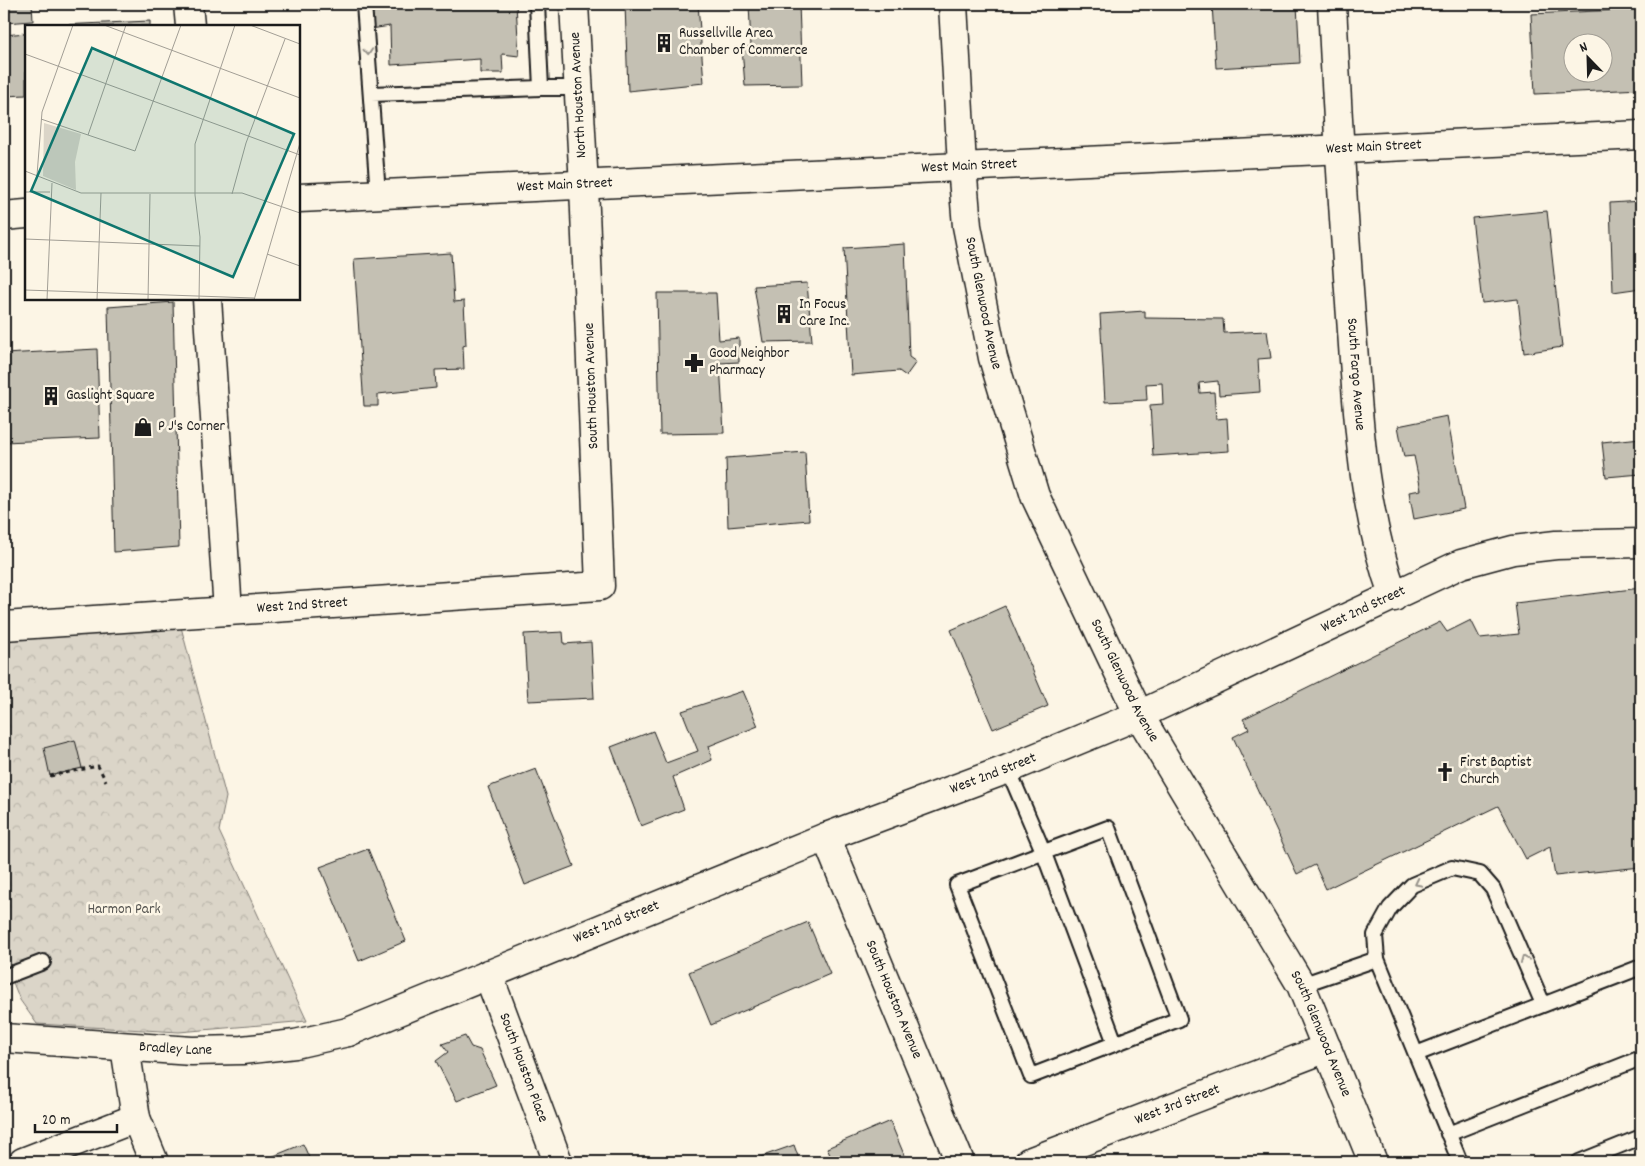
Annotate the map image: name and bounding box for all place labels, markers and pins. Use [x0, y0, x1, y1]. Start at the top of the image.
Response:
place label: Russellville Area Chamber of Commerce [679, 23, 808, 62]
building icon: Russellville Area Chamber of Commerce [653, 32, 675, 54]
place label: In Focus Care Inc. [799, 294, 849, 333]
building icon: In Focus Care Inc. [773, 303, 795, 325]
place label: Good Neighbor Pharmacy [709, 343, 790, 382]
pharmacy icon: Good Neighbor Pharmacy [683, 352, 705, 374]
building icon: Gaslight Square [40, 385, 62, 407]
place label: Gaslight Square [66, 385, 155, 407]
shop icon: P J's Corner [132, 416, 154, 438]
place label: P J's Corner [158, 416, 226, 438]
place label: First Baptist Church [1460, 752, 1532, 791]
church icon: First Baptist Church [1434, 761, 1456, 783]

